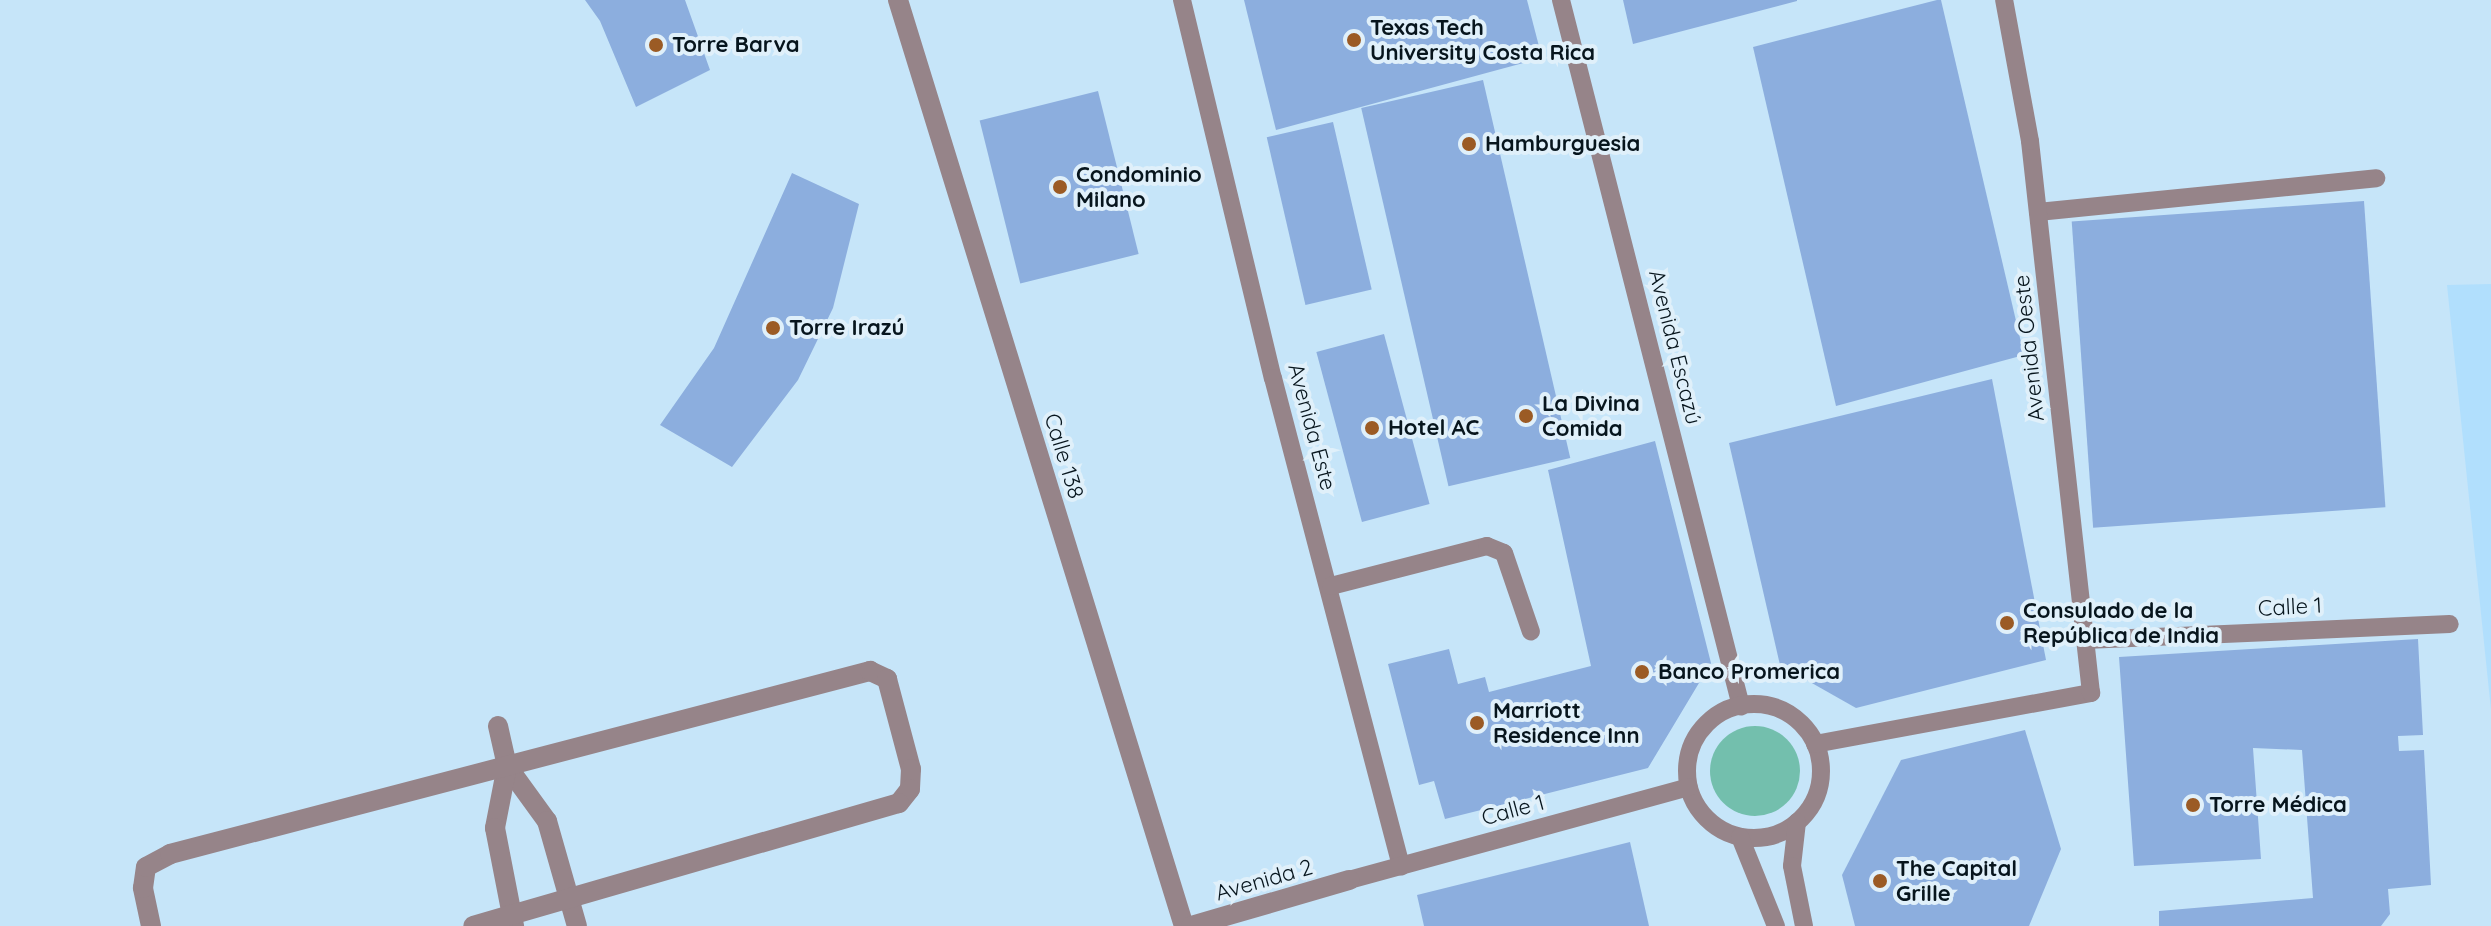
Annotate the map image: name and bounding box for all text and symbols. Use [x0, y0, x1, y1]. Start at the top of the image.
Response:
place label: Texas Tech University Costa Rica [1370, 14, 1595, 66]
marker: Texas Tech University Costa Rica [1345, 31, 1363, 49]
place label: Torre Barva [672, 32, 800, 58]
marker: Torre Barva [647, 36, 665, 54]
place label: Hamburguesia [1485, 131, 1640, 157]
marker: Hamburguesia [1460, 135, 1478, 153]
place label: Condominio Milano [1076, 161, 1202, 212]
marker: Condominio Milano [1051, 178, 1069, 196]
street label: Avenida Escazú [1643, 267, 1707, 427]
street label: Avenida Oeste [2008, 273, 2050, 423]
place label: Torre Irazú [789, 315, 904, 341]
marker: Torre Irazú [764, 319, 782, 337]
street label: Avenida Este [1282, 361, 1342, 493]
place label: La Divina Comida [1542, 390, 1640, 442]
marker: La Divina Comida [1517, 407, 1535, 425]
street label: Calle 138 [1039, 410, 1089, 502]
place label: Hotel AC [1388, 415, 1479, 441]
marker: Hotel AC [1363, 419, 1381, 437]
street label: Calle 1 [2257, 592, 2323, 622]
place label: Consulado de la República de India [2023, 597, 2219, 648]
marker: Consulado de la República de India [1998, 614, 2016, 632]
place label: Banco Promerica [1658, 659, 1840, 685]
marker: Banco Promerica [1633, 663, 1651, 681]
place label: Marriott Residence Inn [1493, 697, 1640, 748]
marker: Marriott Residence Inn [1468, 714, 1486, 732]
street label: Calle 1 [1479, 789, 1547, 831]
place label: Torre Médica [2209, 792, 2347, 818]
marker: Torre Médica [2184, 796, 2202, 814]
street label: Avenida 2 [1212, 854, 1316, 906]
place label: The Capital Grille [1896, 855, 2017, 906]
marker: The Capital Grille [1871, 872, 1889, 890]

